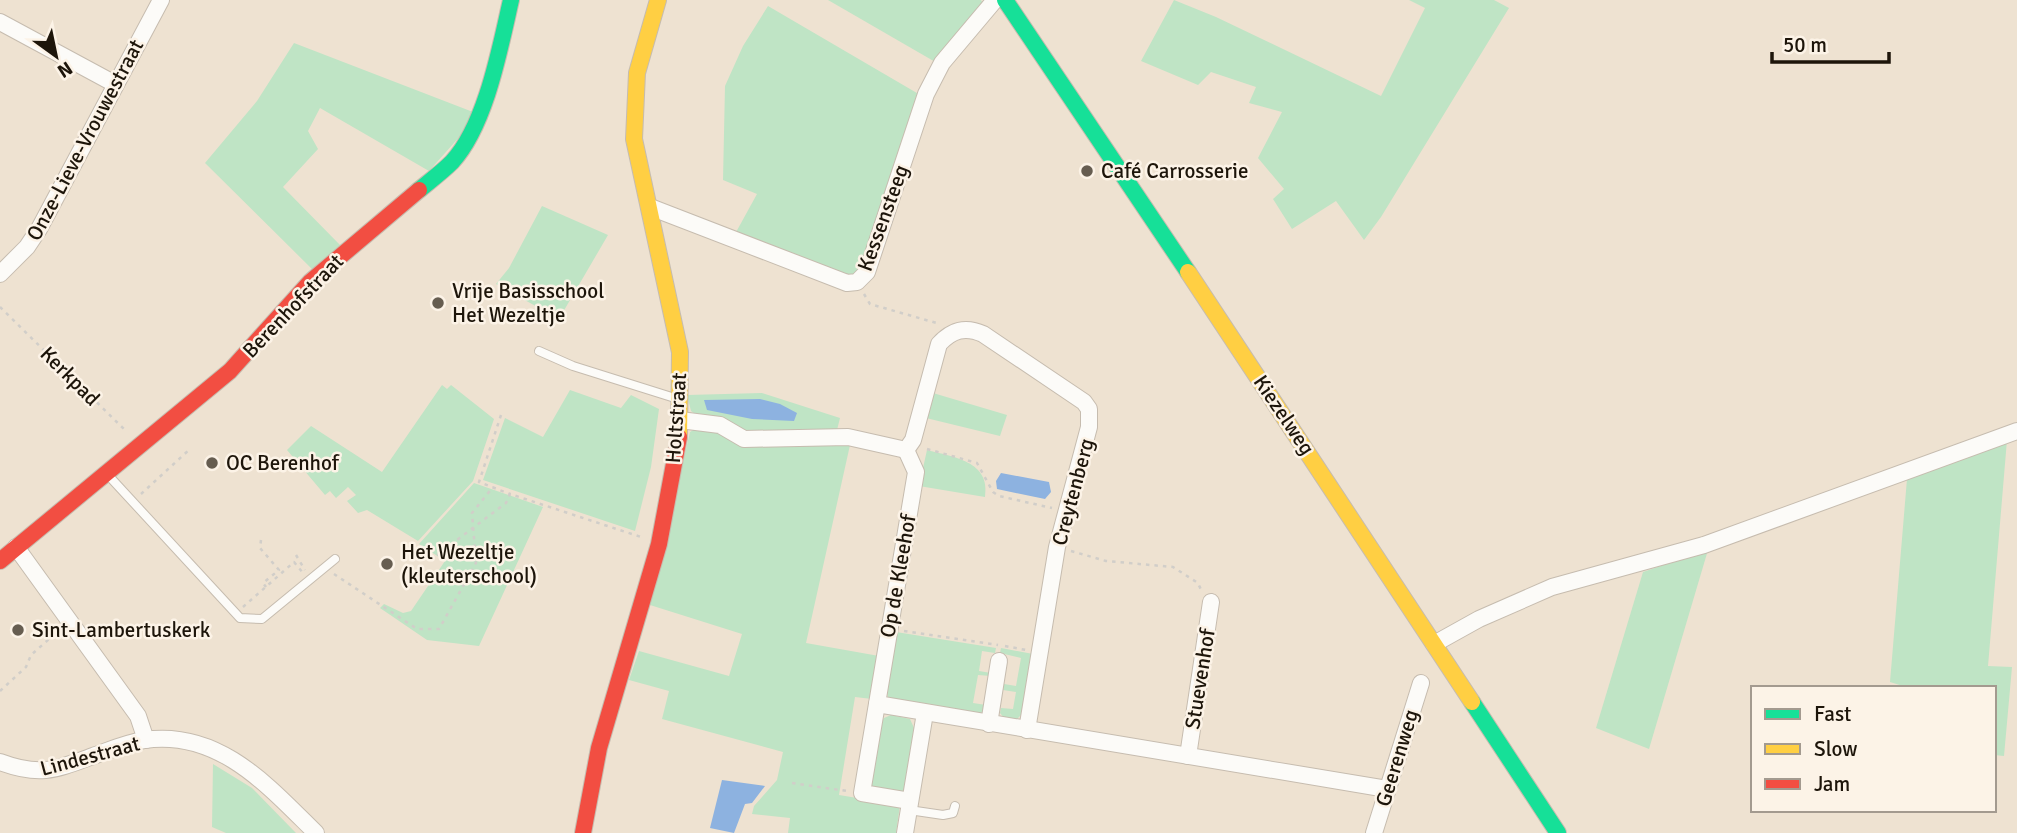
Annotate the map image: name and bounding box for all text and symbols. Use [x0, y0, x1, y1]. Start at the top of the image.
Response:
north arrow [21, 21, 91, 91]
scale bar [1772, 21, 1889, 65]
text: 50 m [1783, 32, 1827, 58]
street label: Onze-Lieve-Vrouwestraat [21, 35, 149, 245]
text: N [53, 56, 77, 83]
place label: Café Carrosserie [1101, 158, 1249, 184]
street label: Kessensteeg [852, 161, 914, 275]
marker: Café Carrosserie [1079, 163, 1095, 179]
street label: Berenhofstraat [237, 249, 349, 363]
place label: Vrije Basisschool Het Wezeltje [452, 278, 604, 328]
marker: Vrije Basisschool Het Wezeltje [430, 295, 446, 311]
street label: Kerkpad [35, 341, 105, 411]
street label: Kiezelweg [1248, 370, 1320, 460]
street label: Holtstraat [660, 372, 692, 464]
street label: Creytenberg [1046, 436, 1100, 548]
place label: OC Berenhof [226, 450, 340, 476]
marker: OC Berenhof [204, 455, 220, 471]
street label: Op de Kleehof [874, 511, 922, 640]
place label: Het Wezeltje (kleuterschool) [401, 539, 537, 589]
marker: Het Wezeltje (kleuterschool) [379, 556, 395, 572]
place label: Sint-Lambertuskerk [32, 617, 211, 643]
marker: Sint-Lambertuskerk [10, 622, 26, 638]
street label: Stuevenhof [1179, 626, 1221, 731]
legend [1751, 686, 1996, 812]
text: Fast [1814, 701, 1851, 727]
street label: Geerenweg [1370, 706, 1424, 810]
street label: Lindestraat [37, 730, 143, 782]
text: Slow [1814, 736, 1858, 762]
text: Jam [1814, 771, 1850, 797]

